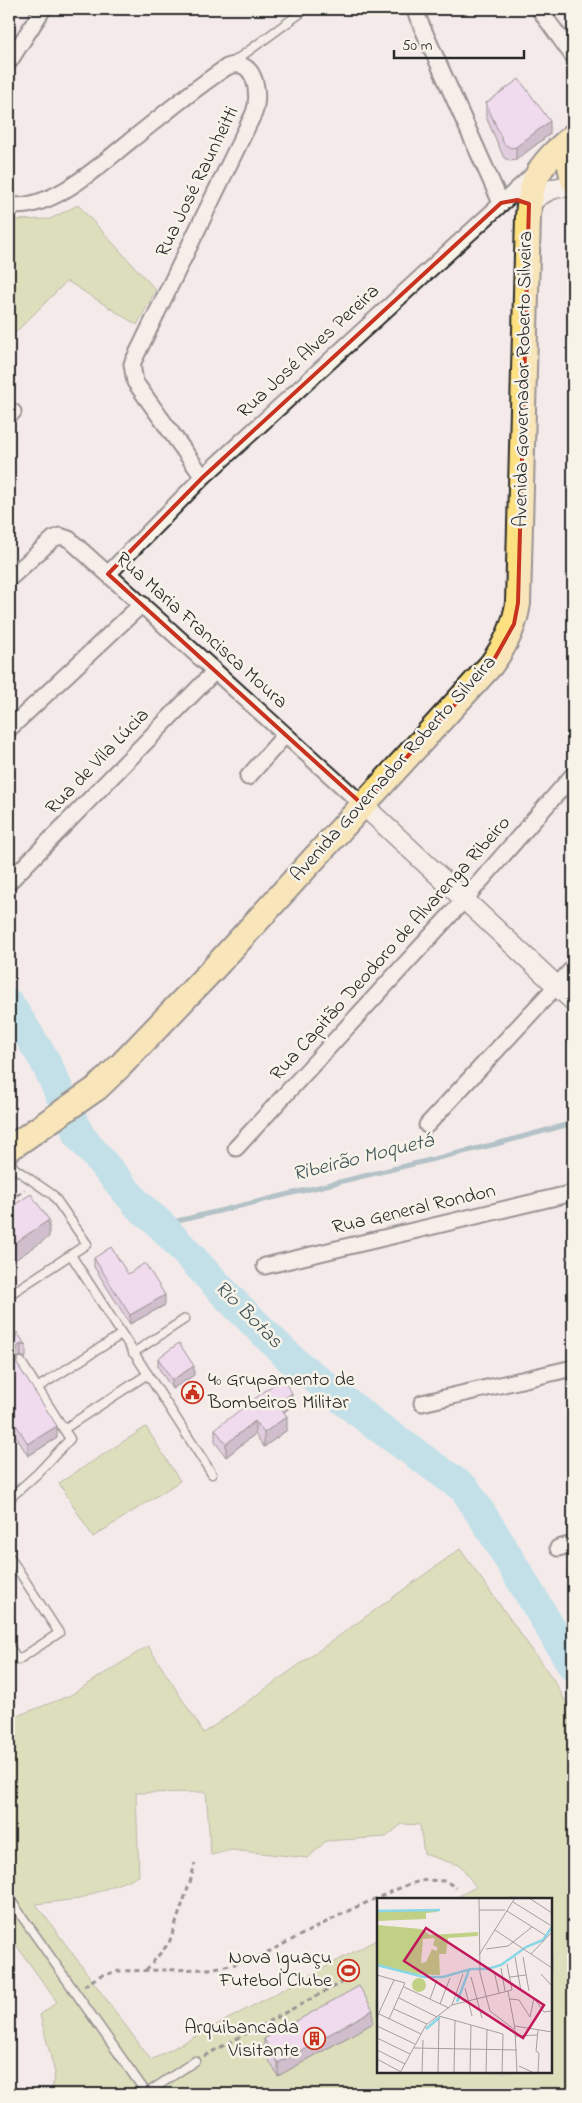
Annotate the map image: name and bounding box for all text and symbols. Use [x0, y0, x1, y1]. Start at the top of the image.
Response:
scale bar [394, 28, 524, 60]
text: 50 m [402, 35, 433, 57]
street label: Rua José Raunheitti [149, 102, 247, 262]
street label: Avenida Governador Roberto Silveira [507, 231, 541, 527]
street label: Rua José Alves Pereira [231, 278, 387, 426]
street label: Rua Maria Francisca Moura [108, 546, 294, 716]
street label: Avenida Governador Roberto Silveira [284, 649, 504, 889]
street label: Rua de Vila Lúcia [39, 702, 157, 822]
street label: Rua Capitão Deodoro de Alvarenga Ribeiro [264, 810, 519, 1089]
water label: Ribeirão Moquetá [289, 1126, 438, 1190]
street label: Rua General Rondon [330, 1177, 499, 1243]
water label: Rio Botas [207, 1274, 289, 1356]
place label: 4º Grupamento de Bombeiros Militar [207, 1366, 355, 1418]
public building icon: 4º Grupamento de Bombeiros Militar [180, 1380, 204, 1404]
inset map [377, 1898, 552, 2073]
place label: Nova Iguaçu Futebol Clube [218, 1944, 332, 1996]
sports icon: Nova Iguaçu Futebol Clube [336, 1958, 360, 1982]
place label: Arquibancada Visitante [184, 2014, 299, 2066]
building icon: Arquibancada Visitante [303, 2027, 327, 2051]

